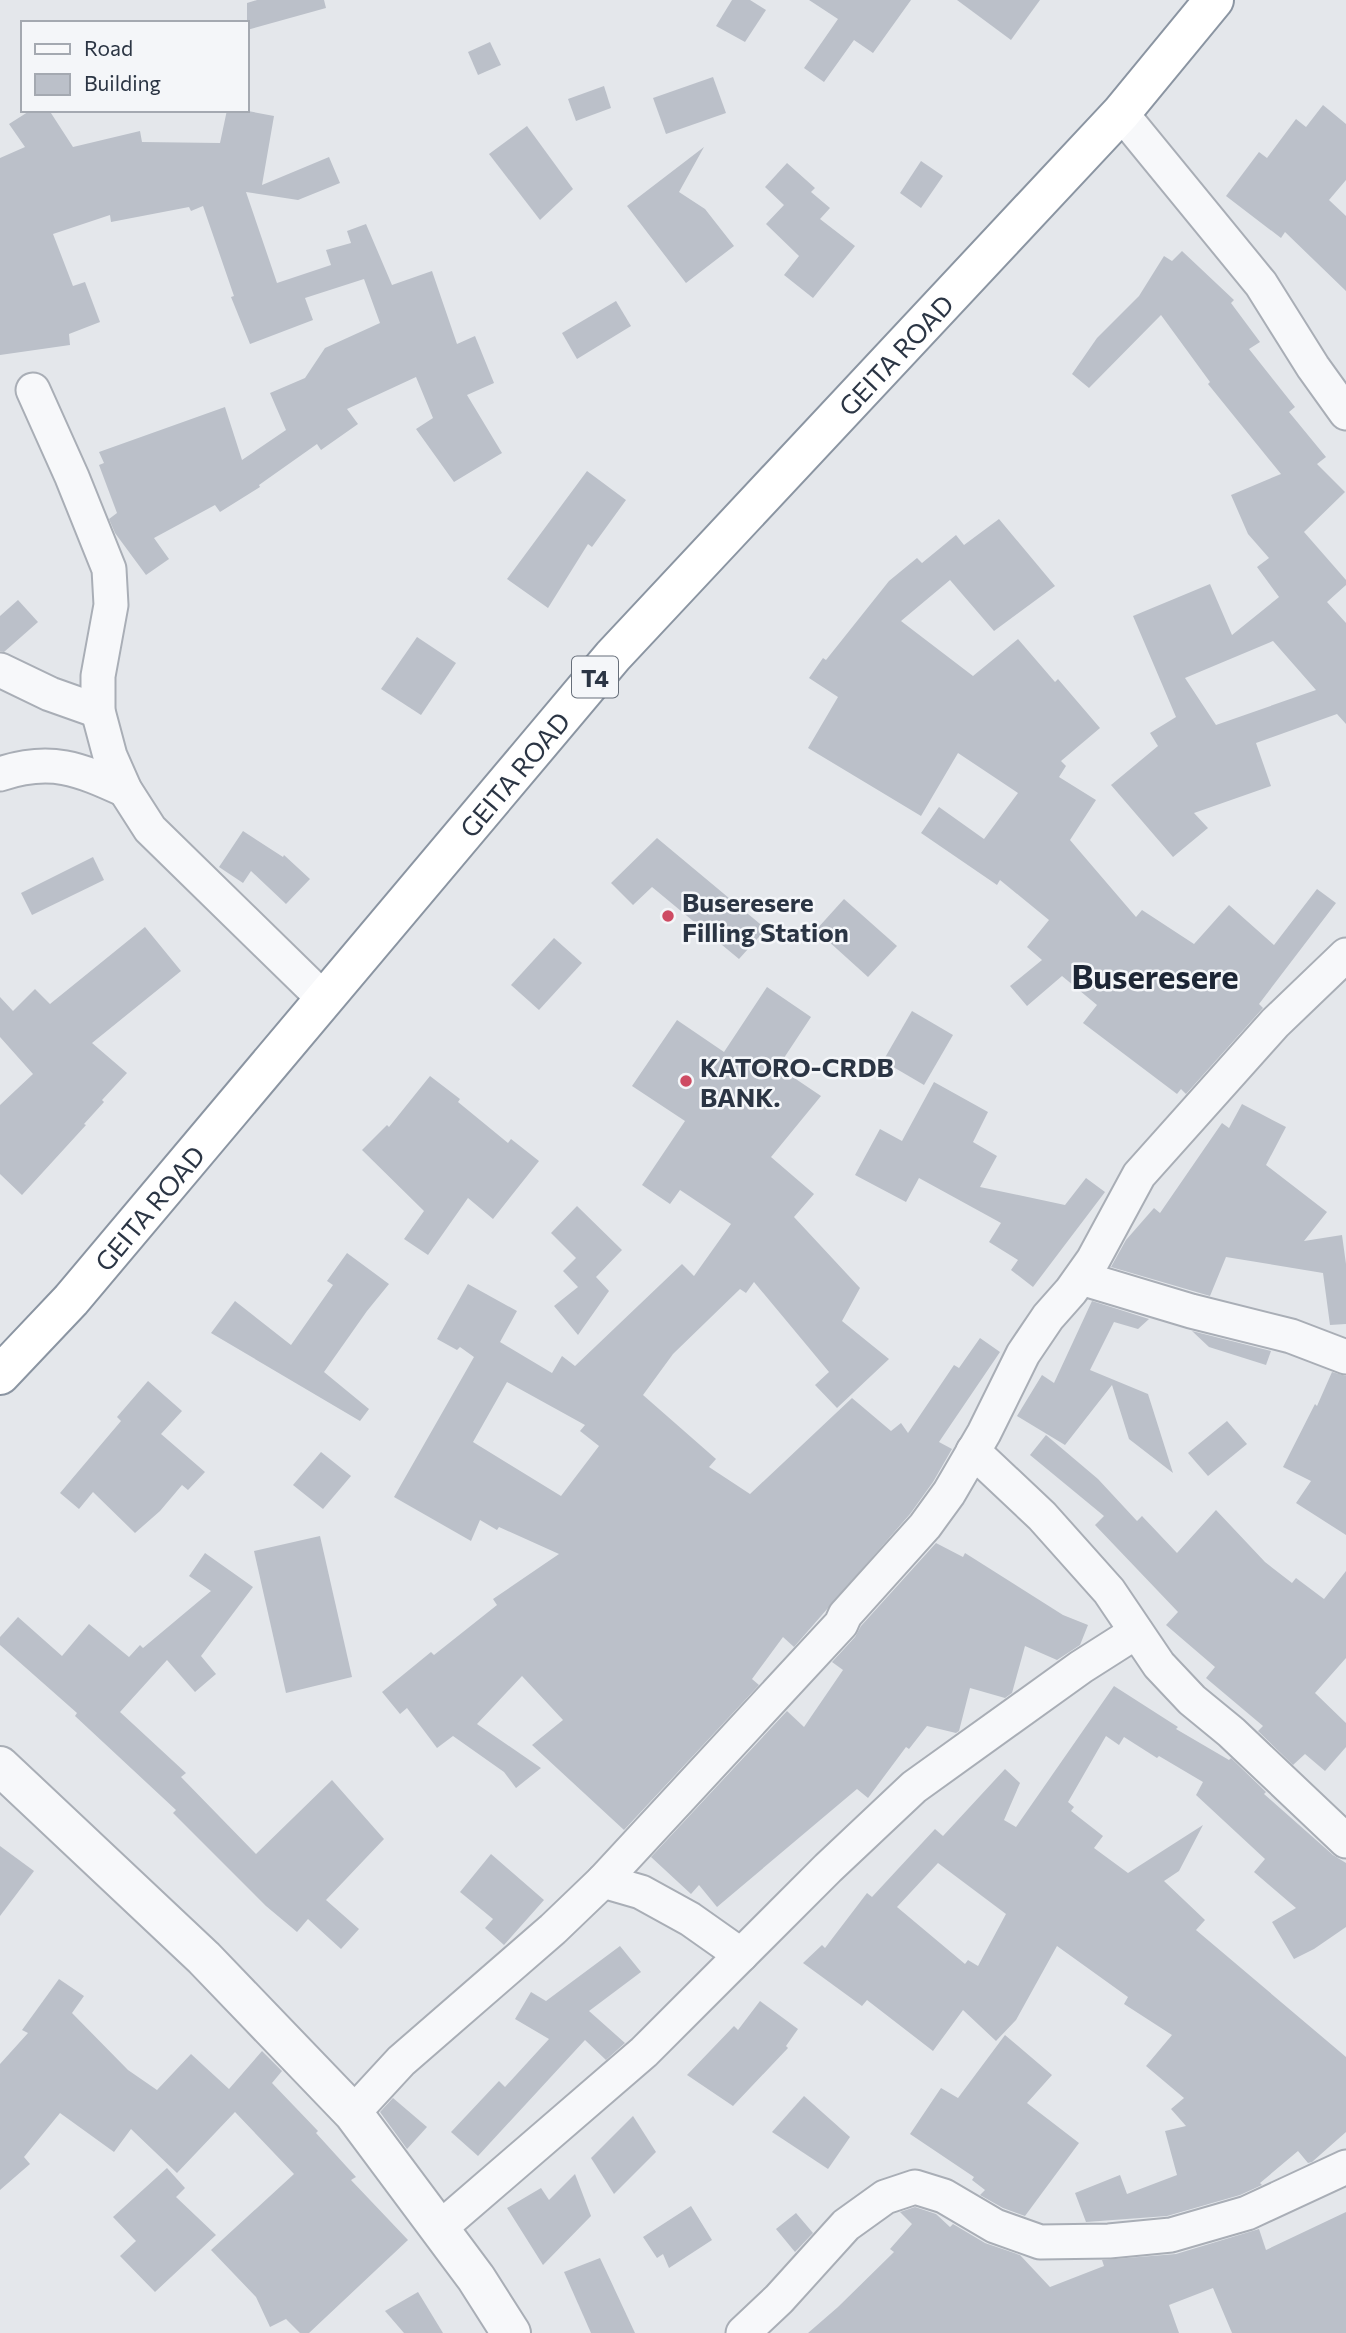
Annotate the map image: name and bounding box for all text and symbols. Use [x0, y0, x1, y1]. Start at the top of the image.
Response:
legend [21, 21, 248, 112]
text: Road [84, 35, 133, 60]
text: Building [84, 70, 161, 95]
street label: GEITA ROAD [831, 288, 959, 421]
road number: T4 [572, 656, 618, 698]
street label: GEITA ROAD [452, 705, 575, 843]
place label: Buseresere Filling Station [682, 886, 849, 947]
marker: Buseresere Filling Station [660, 908, 676, 924]
district label: Buseresere [1071, 955, 1239, 996]
place label: KATORO-CRDB BANK. [700, 1051, 894, 1112]
marker: KATORO-CRDB BANK. [678, 1073, 694, 1089]
street label: GEITA ROAD [87, 1139, 210, 1276]

